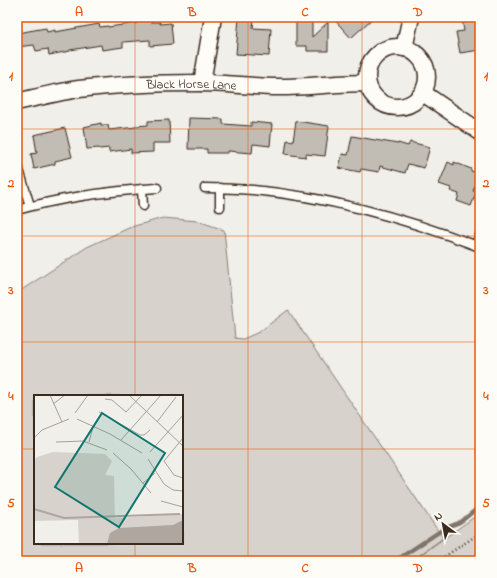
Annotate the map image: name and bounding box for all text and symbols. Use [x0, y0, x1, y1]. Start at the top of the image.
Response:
text: A [75, 3, 83, 22]
text: B [187, 3, 197, 22]
text: C [301, 3, 309, 22]
text: D [412, 3, 423, 22]
text: 1 [9, 67, 14, 86]
text: 1 [484, 67, 489, 86]
street label: Black Horse Lane [145, 75, 237, 96]
text: 2 [7, 174, 15, 193]
text: 2 [482, 174, 490, 193]
text: 3 [7, 281, 14, 300]
text: 3 [482, 281, 489, 300]
text: 4 [7, 387, 14, 406]
text: 4 [482, 387, 489, 406]
inset map [34, 395, 183, 544]
text: 5 [7, 494, 15, 513]
text: 5 [482, 494, 490, 513]
north arrow [423, 504, 463, 544]
text: N [431, 508, 446, 525]
text: A [75, 559, 83, 578]
text: B [187, 559, 197, 578]
text: C [301, 559, 309, 578]
text: D [412, 559, 423, 578]

